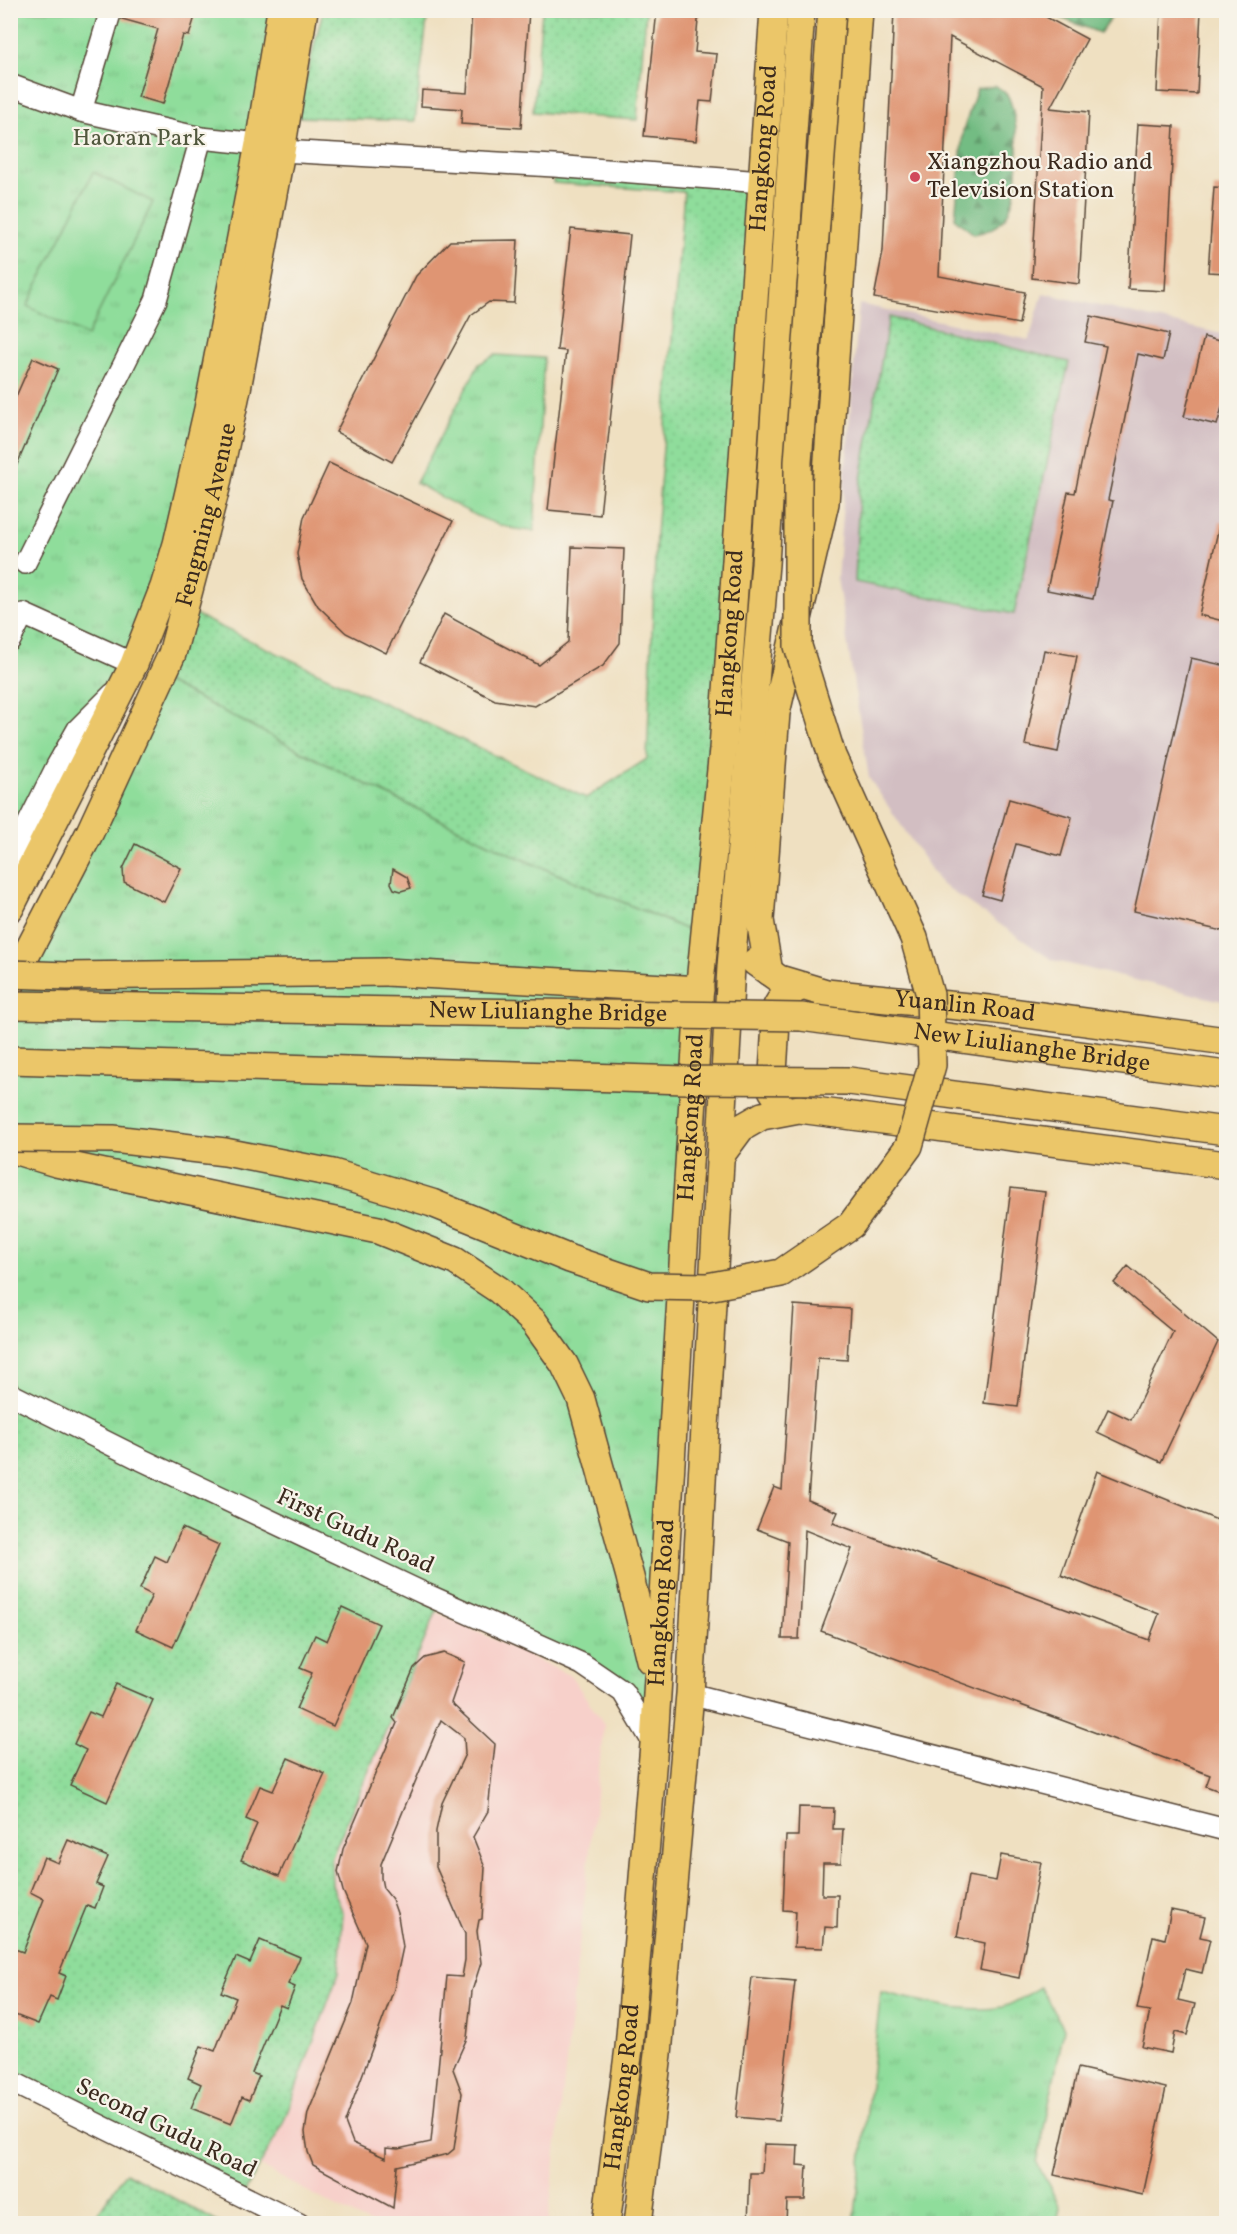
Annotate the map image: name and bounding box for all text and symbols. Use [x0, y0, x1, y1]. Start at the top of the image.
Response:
street label: Hangkong Road [742, 64, 787, 233]
park label: Haoran Park [73, 122, 205, 156]
place label: Xiangzhou Radio and Television Station [927, 146, 1153, 208]
marker: Xiangzhou Radio and Television Station [908, 170, 922, 184]
street label: Fengming Avenue [168, 420, 246, 611]
street label: Hangkong Road [708, 548, 754, 718]
street label: Yuanlin Road [893, 983, 1037, 1032]
street label: New Liulianghe Bridge [428, 994, 668, 1032]
street label: New Liulianghe Bridge [911, 1016, 1152, 1081]
street label: Hangkong Road [670, 1033, 714, 1202]
street label: First Gudu Road [270, 1481, 440, 1583]
street label: Hangkong Road [641, 1518, 685, 1688]
street label: Hangkong Road [596, 2002, 650, 2173]
street label: Second Gudu Road [70, 2070, 262, 2188]

